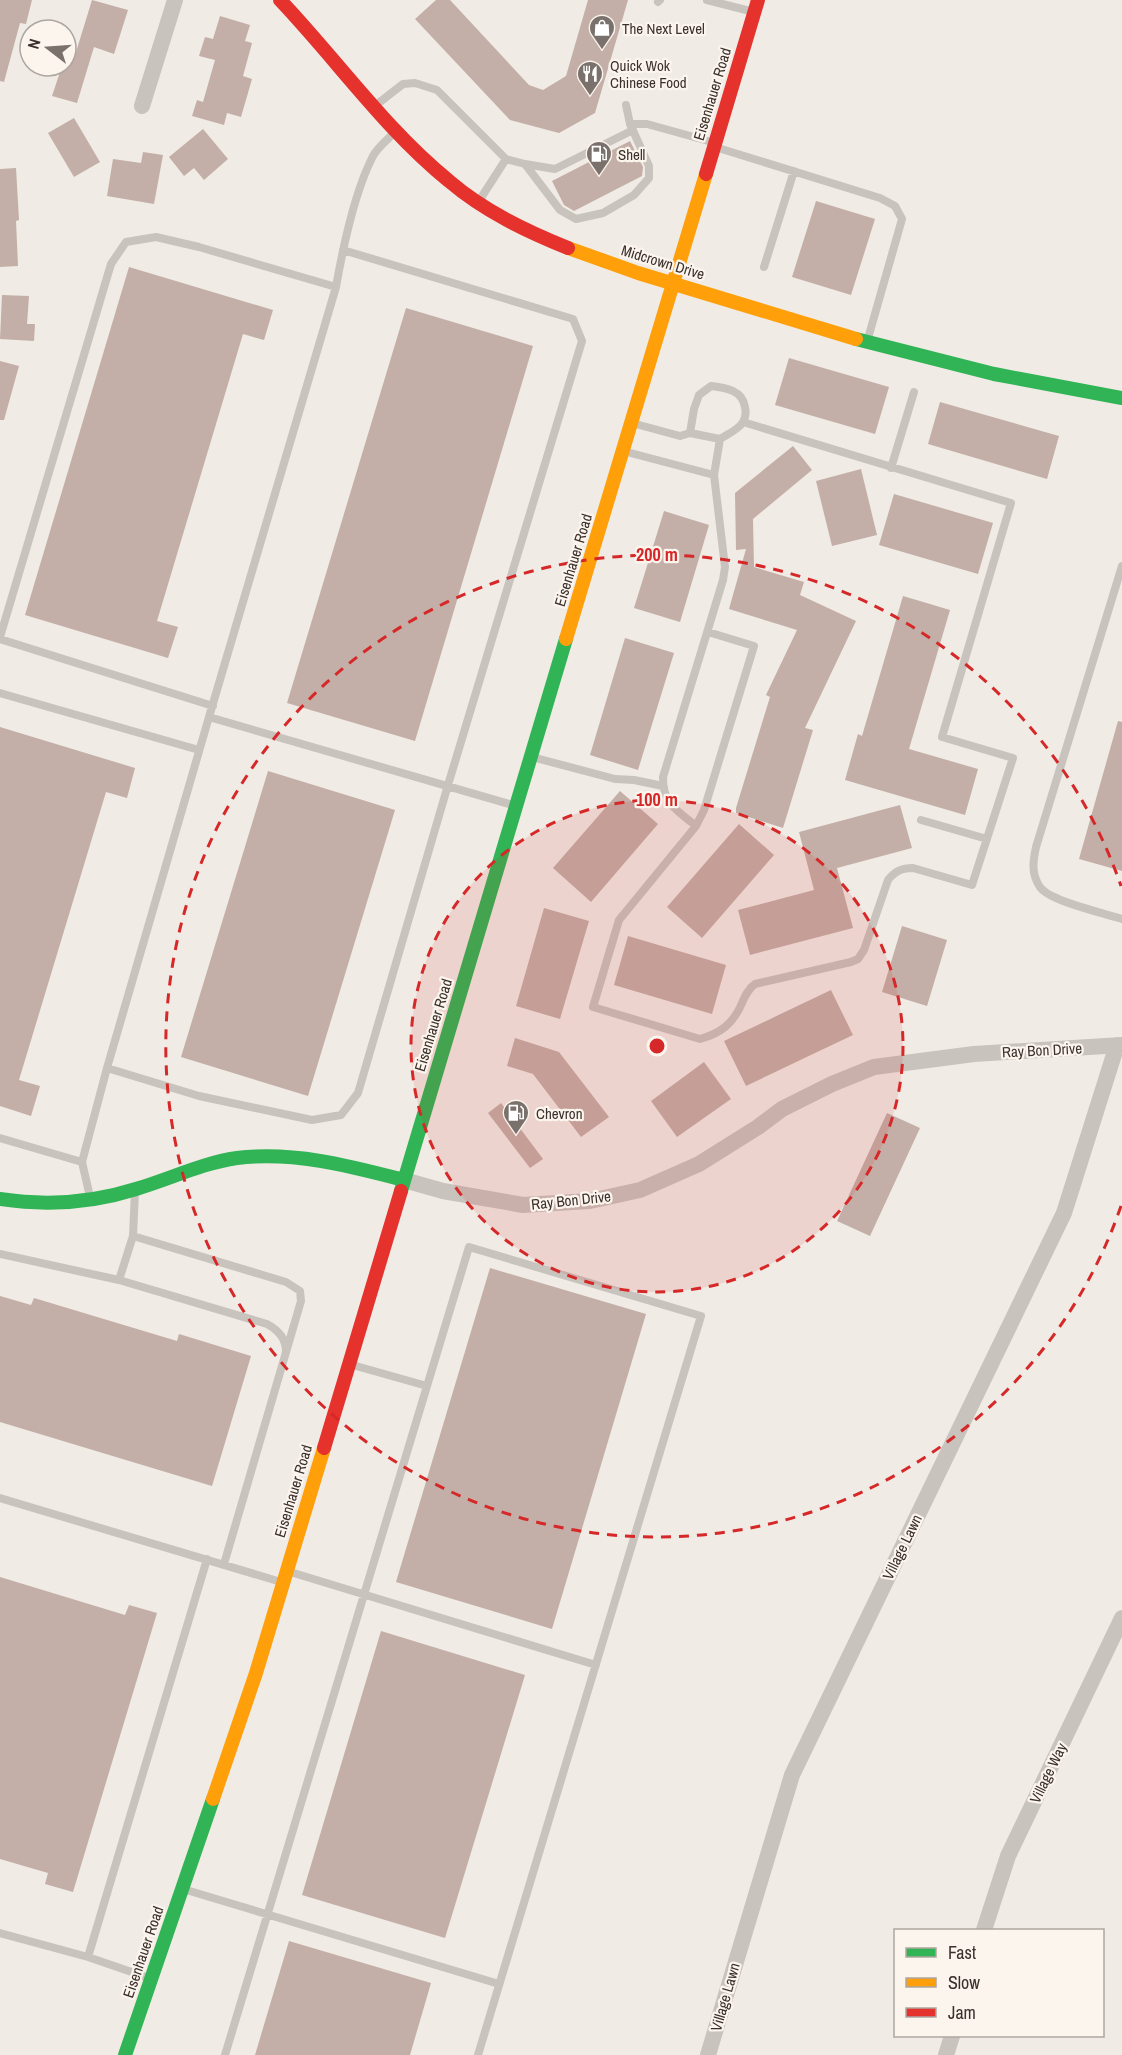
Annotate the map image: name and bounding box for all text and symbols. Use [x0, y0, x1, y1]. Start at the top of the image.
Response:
shop icon: The Next Level [587, 13, 617, 51]
north arrow [18, 18, 78, 78]
place label: The Next Level [622, 18, 705, 39]
text: N [22, 36, 46, 51]
street label: Eisenhauer Road [688, 45, 736, 143]
place label: Quick Wok Chinese Food [610, 55, 687, 93]
restaurant icon: Quick Wok Chinese Food [575, 59, 605, 97]
fuel station icon: Shell [584, 139, 614, 177]
place label: Shell [618, 144, 645, 165]
street label: Midcrown Drive [619, 239, 707, 285]
street label: Eisenhauer Road [549, 511, 597, 609]
text: 200 m [636, 542, 678, 567]
text: 100 m [636, 787, 678, 812]
street label: Eisenhauer Road [409, 976, 457, 1074]
centre of rings [647, 1036, 667, 1056]
street label: Ray Bon Drive [1002, 1037, 1083, 1063]
fuel station icon: Chevron [501, 1098, 531, 1136]
place label: Chevron [536, 1103, 583, 1124]
street label: Ray Bon Drive [530, 1185, 612, 1215]
street label: Eisenhauer Road [269, 1442, 317, 1540]
street label: Village Lawn [877, 1511, 927, 1583]
street label: Village Way [1024, 1738, 1072, 1807]
street label: Eisenhauer Road [117, 1903, 169, 2001]
legend [894, 1929, 1104, 2037]
text: Fast [948, 1940, 976, 1965]
street label: Village Lawn [705, 1960, 745, 2034]
text: Slow [948, 1970, 980, 1995]
text: Jam [948, 2000, 976, 2025]

